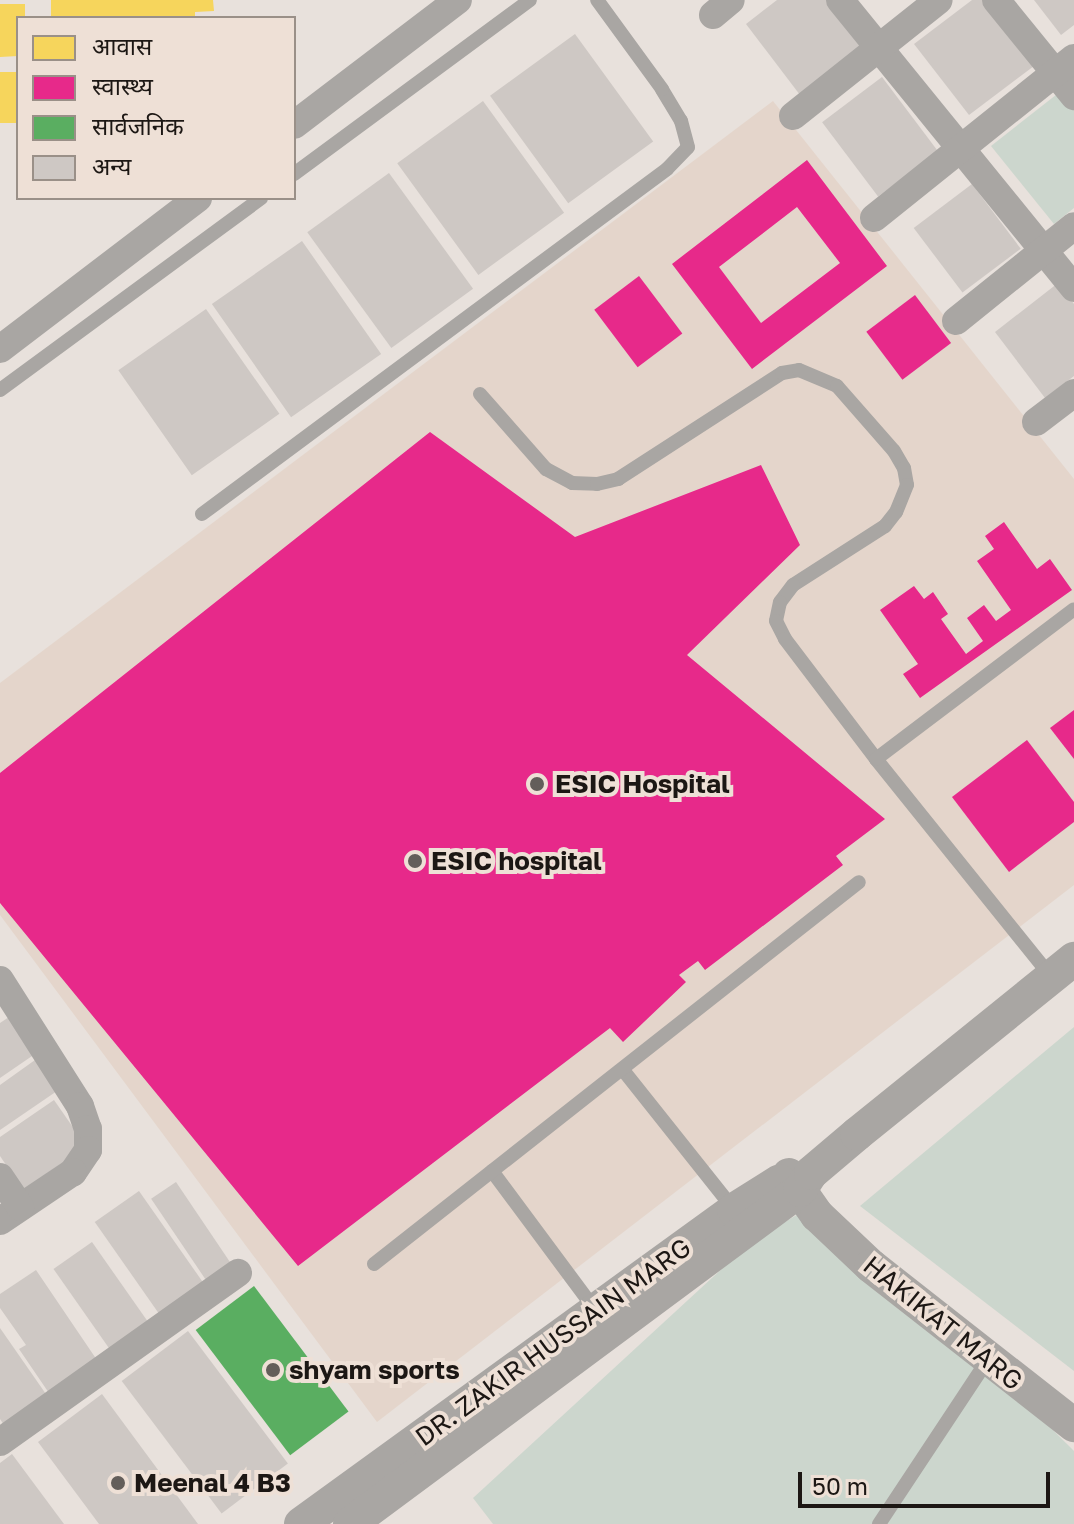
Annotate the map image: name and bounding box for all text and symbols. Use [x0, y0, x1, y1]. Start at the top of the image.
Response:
legend [16, 16, 296, 200]
text: आवास [92, 31, 152, 60]
text: स्वास्थ्य [92, 71, 153, 100]
text: सार्वजनिक [92, 111, 184, 140]
text: अन्य [92, 151, 131, 180]
place label: ESIC Hospital [555, 768, 730, 800]
marker: ESIC Hospital [526, 773, 548, 795]
place label: ESIC hospital [431, 845, 602, 877]
marker: ESIC hospital [406, 852, 424, 870]
street label: DR. ZAKIR HUSSAIN MARG [409, 1232, 697, 1452]
street label: HAKIKAT MARG [857, 1249, 1029, 1397]
place label: shyam sports [289, 1354, 460, 1386]
marker: shyam sports [264, 1361, 282, 1379]
scale bar [802, 1456, 1054, 1506]
place label: Meenal 4 B3 [134, 1467, 291, 1499]
text: 50 m [812, 1471, 868, 1500]
marker: Meenal 4 B3 [109, 1474, 127, 1492]

